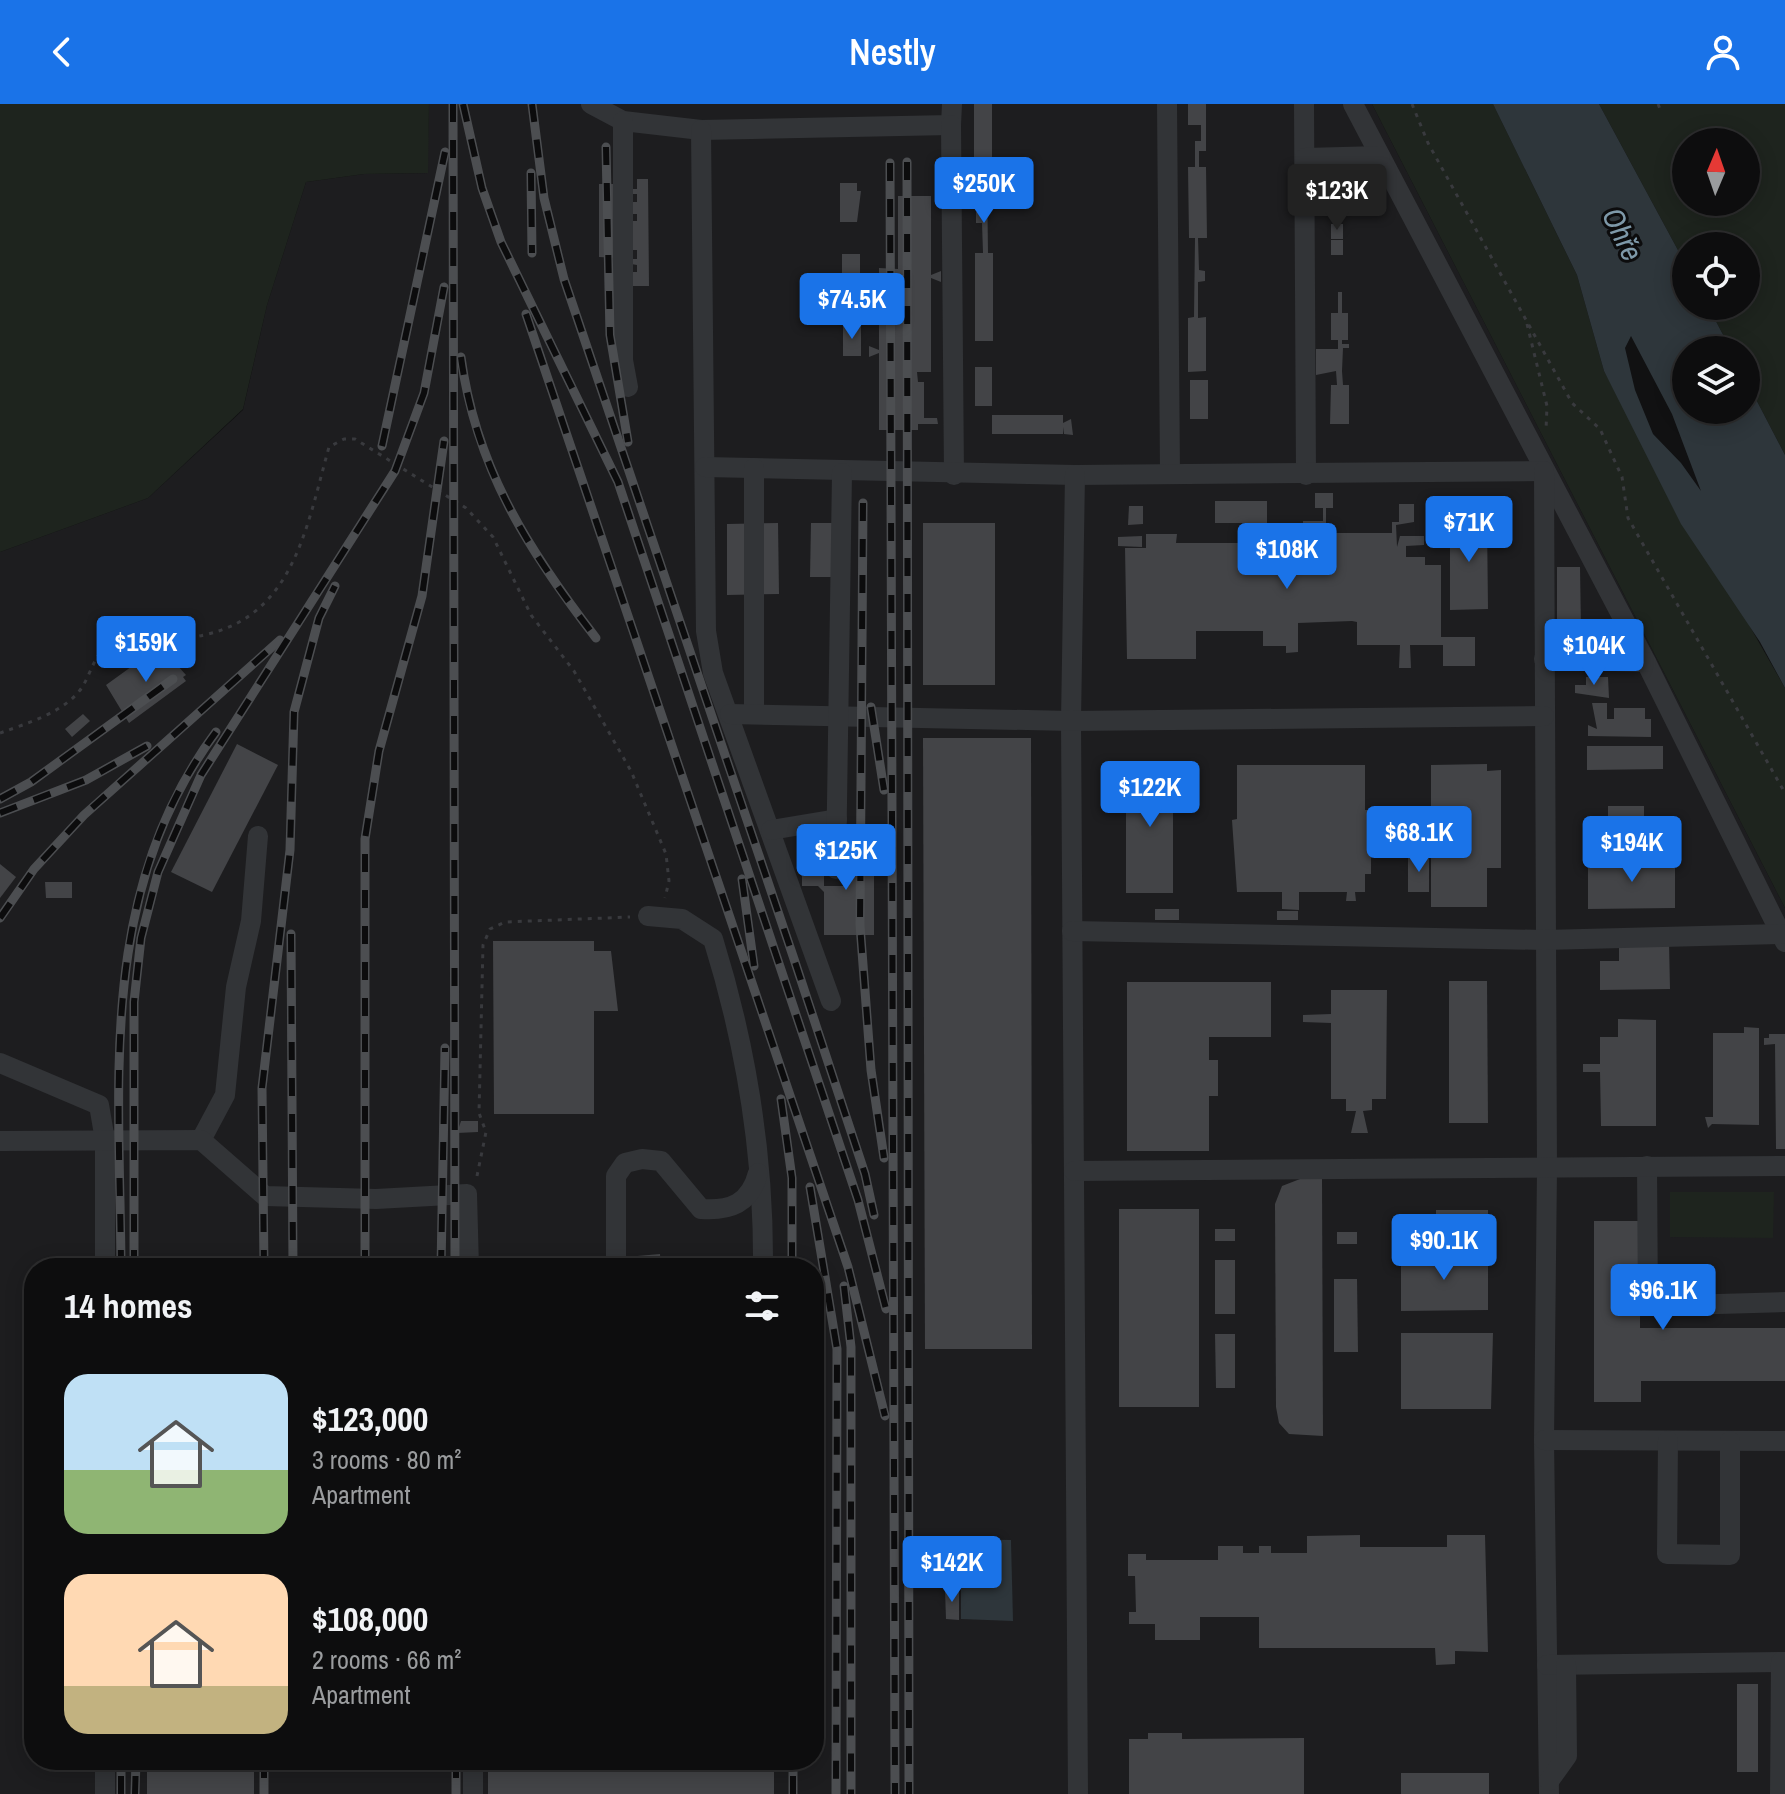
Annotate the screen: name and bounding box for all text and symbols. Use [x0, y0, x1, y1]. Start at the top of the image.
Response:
text: Nestly [849, 28, 936, 76]
icon: back [40, 30, 84, 74]
icon: person [1701, 30, 1745, 74]
north arrow [1672, 128, 1760, 216]
map controls [1672, 128, 1760, 424]
pin: $250K [928, 157, 1040, 225]
pin: $123K [1281, 164, 1393, 232]
text: $250K [953, 165, 1015, 200]
text: $123K [1306, 172, 1368, 207]
water label: Ohře [1593, 201, 1653, 267]
button: locate [1672, 232, 1760, 320]
pin: $74.5K [787, 273, 917, 341]
text: $74.5K [818, 281, 886, 316]
button: layers [1672, 336, 1760, 424]
pin: $71K [1422, 496, 1516, 564]
text: $71K [1444, 504, 1494, 539]
pin: $108K [1231, 523, 1343, 591]
text: $108K [1256, 531, 1318, 566]
pin: $159K [90, 616, 202, 684]
pin: $104K [1538, 619, 1650, 687]
text: $159K [115, 624, 177, 659]
text: $104K [1563, 627, 1625, 662]
pin: $122K [1094, 761, 1206, 829]
text: $122K [1119, 769, 1181, 804]
pin: $68.1K [1354, 806, 1484, 874]
text: $68.1K [1385, 814, 1453, 849]
pin: $194K [1576, 816, 1688, 884]
pin: $125K [790, 824, 902, 892]
text: $194K [1601, 824, 1663, 859]
text: $125K [815, 832, 877, 867]
pin: $90.1K [1379, 1214, 1509, 1282]
text: $90.1K [1410, 1222, 1478, 1257]
pin: $96.1K [1598, 1264, 1728, 1332]
text: $96.1K [1629, 1272, 1697, 1307]
text: 14 homes [64, 1283, 193, 1329]
icon: filters [740, 1284, 784, 1328]
text: $123,000 [312, 1396, 428, 1442]
icon: home [128, 1406, 224, 1502]
text: 3 rooms · 80 m² [312, 1442, 461, 1477]
text: Apartment [312, 1477, 410, 1512]
pin: $142K [896, 1536, 1008, 1604]
text: $142K [921, 1544, 983, 1579]
text: $108,000 [312, 1596, 428, 1642]
icon: home [128, 1606, 224, 1702]
text: 2 rooms · 66 m² [312, 1642, 461, 1677]
text: Apartment [312, 1677, 410, 1712]

